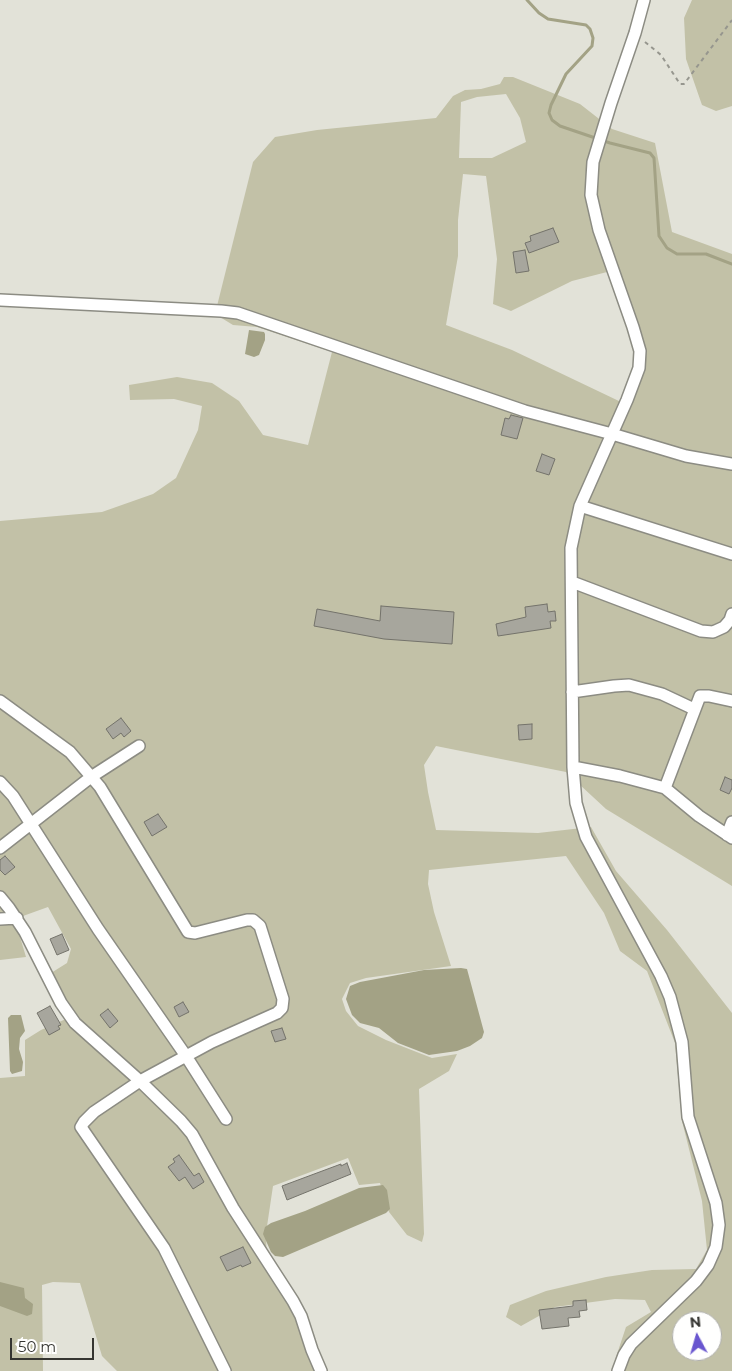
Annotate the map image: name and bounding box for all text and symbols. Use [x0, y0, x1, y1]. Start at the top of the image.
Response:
north arrow [672, 1311, 722, 1361]
text: N [689, 1313, 702, 1332]
scale bar [12, 1328, 96, 1360]
text: 50 m [18, 1337, 56, 1356]

